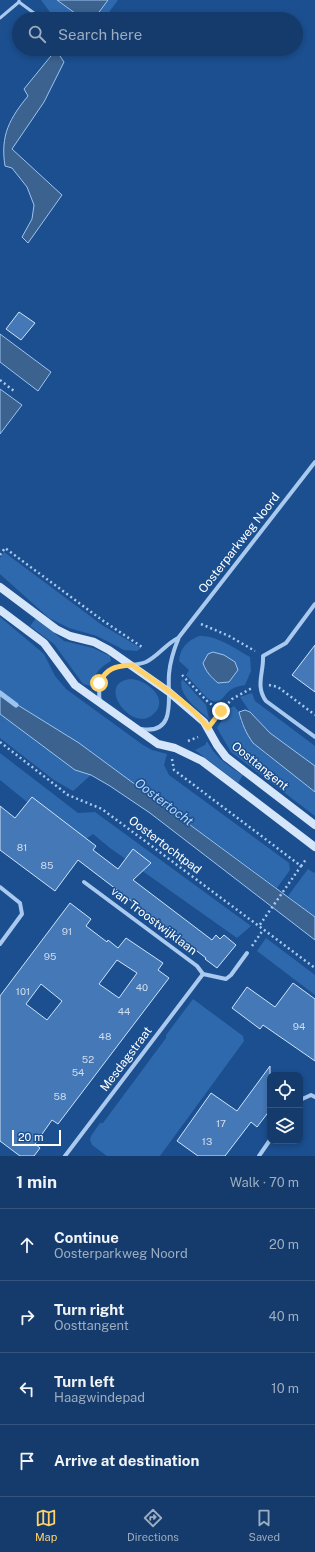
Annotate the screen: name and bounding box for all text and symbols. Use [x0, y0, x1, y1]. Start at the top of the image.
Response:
search box [12, 12, 303, 56]
icon: search [26, 23, 48, 45]
text: Search here [58, 26, 142, 43]
street label: Oosterparkweg Noord [196, 490, 282, 596]
route start [90, 674, 108, 692]
route end [212, 702, 230, 720]
street label: Oosttangent [229, 739, 292, 793]
water label: Oostertocht [132, 775, 196, 829]
street label: Oostertochtpad [126, 813, 204, 877]
house number: 81 [17, 841, 27, 853]
house number: 85 [41, 859, 53, 871]
street label: van Troostwijklaan [108, 884, 200, 958]
house number: 91 [62, 925, 72, 937]
house number: 95 [44, 950, 56, 962]
house number: 40 [136, 981, 148, 993]
house number: 101 [16, 985, 30, 997]
house number: 44 [118, 1005, 130, 1017]
house number: 94 [293, 1020, 305, 1032]
street label: Mesdagstraat [97, 1024, 155, 1094]
house number: 48 [99, 1030, 111, 1042]
house number: 52 [82, 1053, 94, 1065]
house number: 54 [72, 1066, 84, 1078]
map controls [267, 1072, 303, 1144]
button: locate [267, 1072, 303, 1108]
house number: 58 [54, 1090, 66, 1102]
button: layers [267, 1108, 303, 1144]
house number: 17 [216, 1117, 226, 1129]
scale bar [12, 1128, 61, 1147]
text: 20 m [18, 1131, 43, 1143]
house number: 13 [202, 1135, 212, 1147]
text: 1 min [16, 1172, 57, 1192]
text: Walk · 70 m [230, 1175, 299, 1190]
text: Continue [54, 1229, 119, 1246]
icon: ahead [16, 1234, 38, 1256]
text: 20 m [269, 1237, 299, 1252]
text: Oosterparkweg Noord [54, 1246, 188, 1261]
text: Turn right [54, 1301, 124, 1318]
icon: right [16, 1306, 38, 1328]
text: 40 m [268, 1309, 299, 1324]
text: Oosttangent [54, 1318, 129, 1333]
text: Turn left [54, 1373, 115, 1390]
icon: left [16, 1378, 38, 1400]
text: 10 m [271, 1381, 299, 1396]
text: Haagwindepad [54, 1390, 145, 1405]
icon: arrive [16, 1450, 38, 1472]
text: Arrive at destination [54, 1452, 199, 1469]
tab: Map [35, 1507, 57, 1543]
tab: Directions [127, 1507, 179, 1543]
tab: Saved [249, 1507, 280, 1543]

